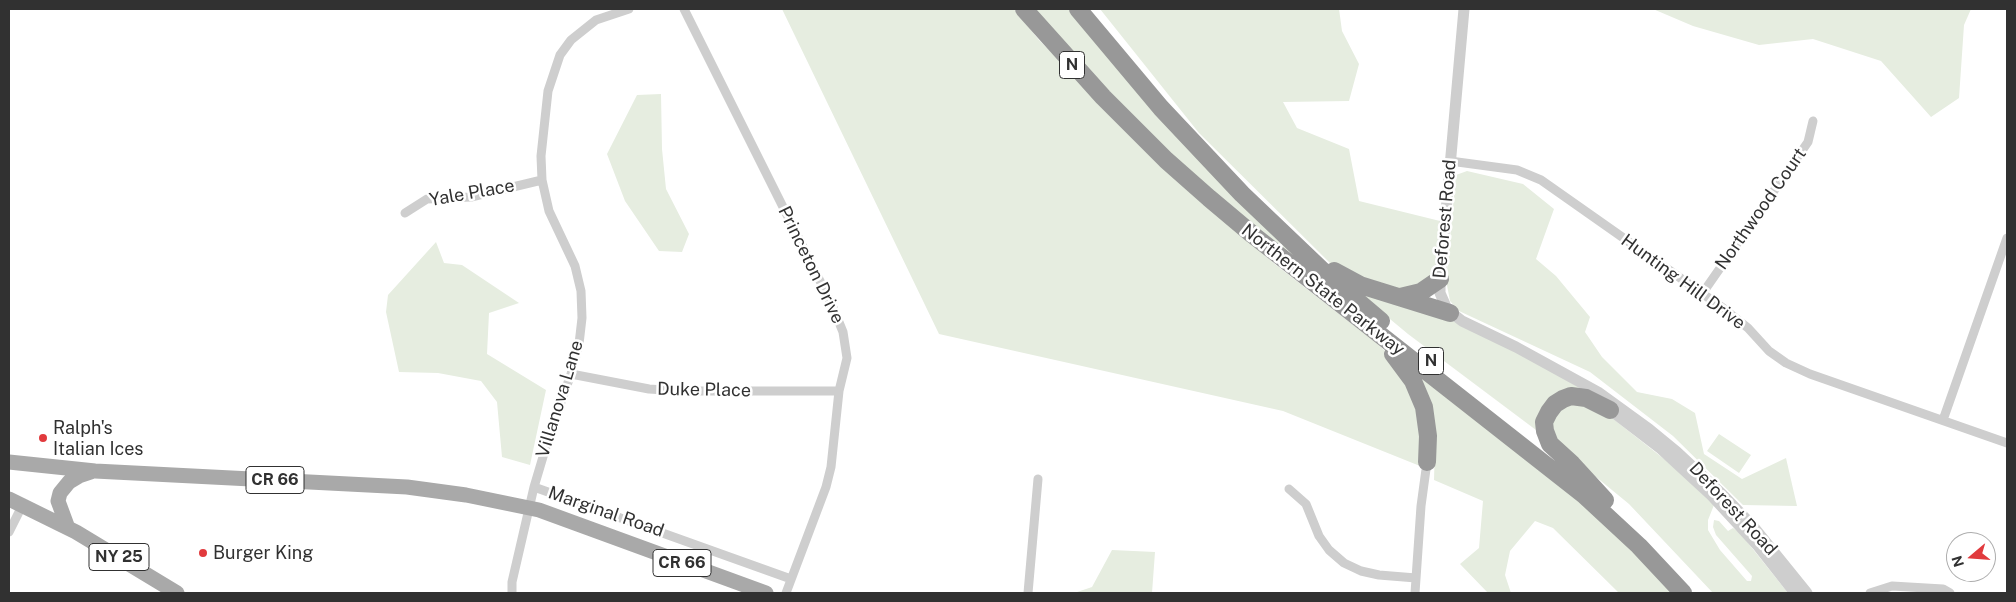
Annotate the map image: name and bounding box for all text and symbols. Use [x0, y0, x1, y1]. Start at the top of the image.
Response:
road number: N [1060, 52, 1084, 78]
street label: Northwood Court [1711, 144, 1811, 274]
street label: Deforest Road [1429, 159, 1461, 279]
street label: Yale Place [428, 175, 516, 211]
street label: Princeton Drive [773, 203, 849, 327]
street label: Northern State Parkway [1237, 220, 1409, 360]
street label: Hunting Hill Drive [1617, 230, 1749, 334]
street label: Villanova Lane [532, 338, 588, 460]
road number: N [1418, 348, 1444, 374]
street label: Duke Place [657, 378, 751, 402]
place label: Ralph's Italian Ices [53, 417, 143, 459]
marker: Ralph's Italian Ices [37, 432, 49, 444]
street label: Deforest Road [1684, 458, 1782, 560]
road number: CR 66 [246, 466, 304, 494]
street label: Marginal Road [545, 482, 667, 542]
north arrow [1946, 532, 1996, 582]
place label: Burger King [213, 542, 313, 564]
road number: NY 25 [89, 544, 149, 570]
marker: Burger King [197, 547, 209, 559]
road number: CR 66 [653, 550, 711, 576]
text: N [1948, 554, 1967, 569]

